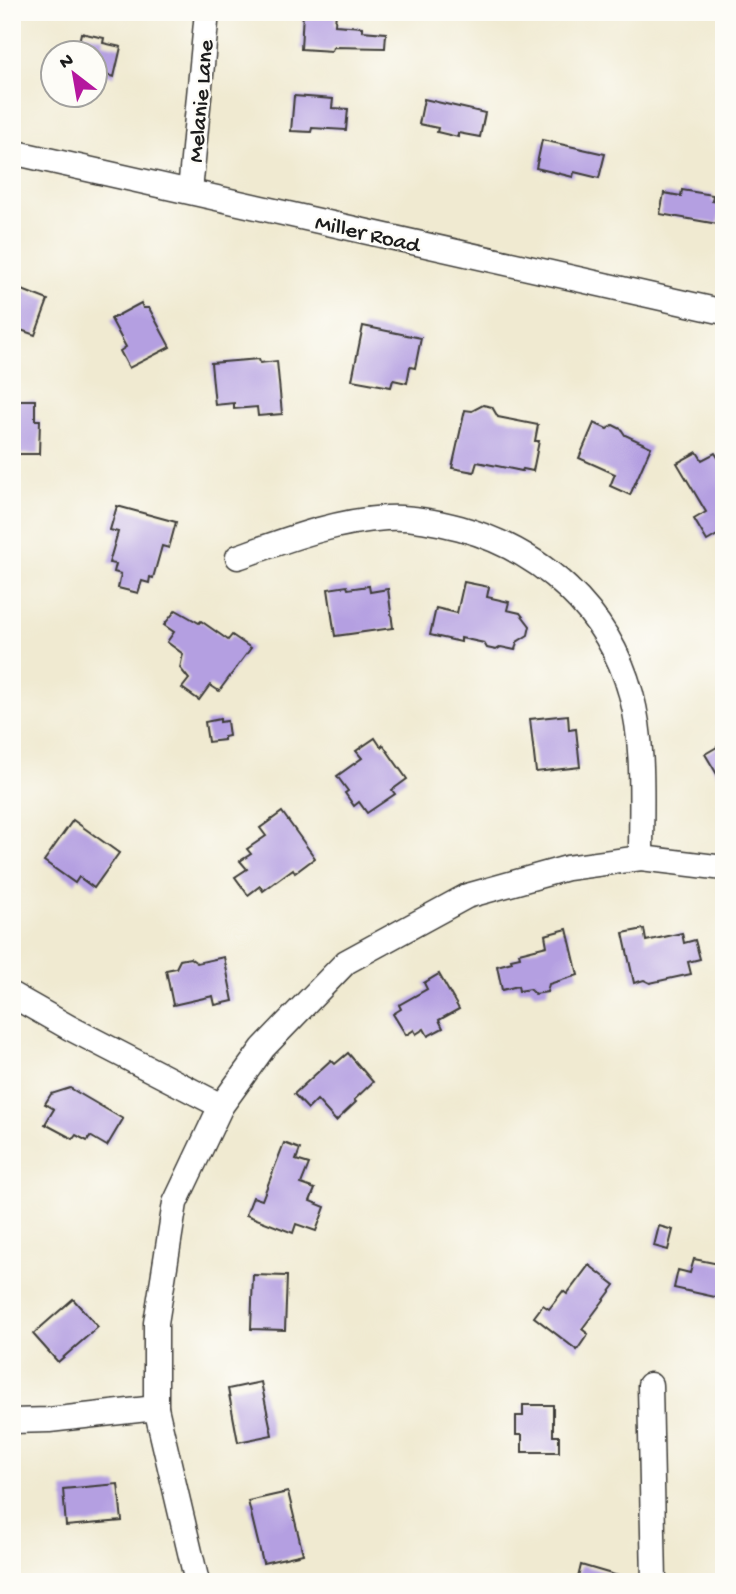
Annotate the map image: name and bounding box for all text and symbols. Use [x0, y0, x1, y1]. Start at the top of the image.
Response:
north arrow [38, 38, 108, 108]
street label: Melanie Lane [184, 38, 221, 164]
text: N [56, 49, 78, 75]
street label: Miller Road [312, 210, 424, 261]

